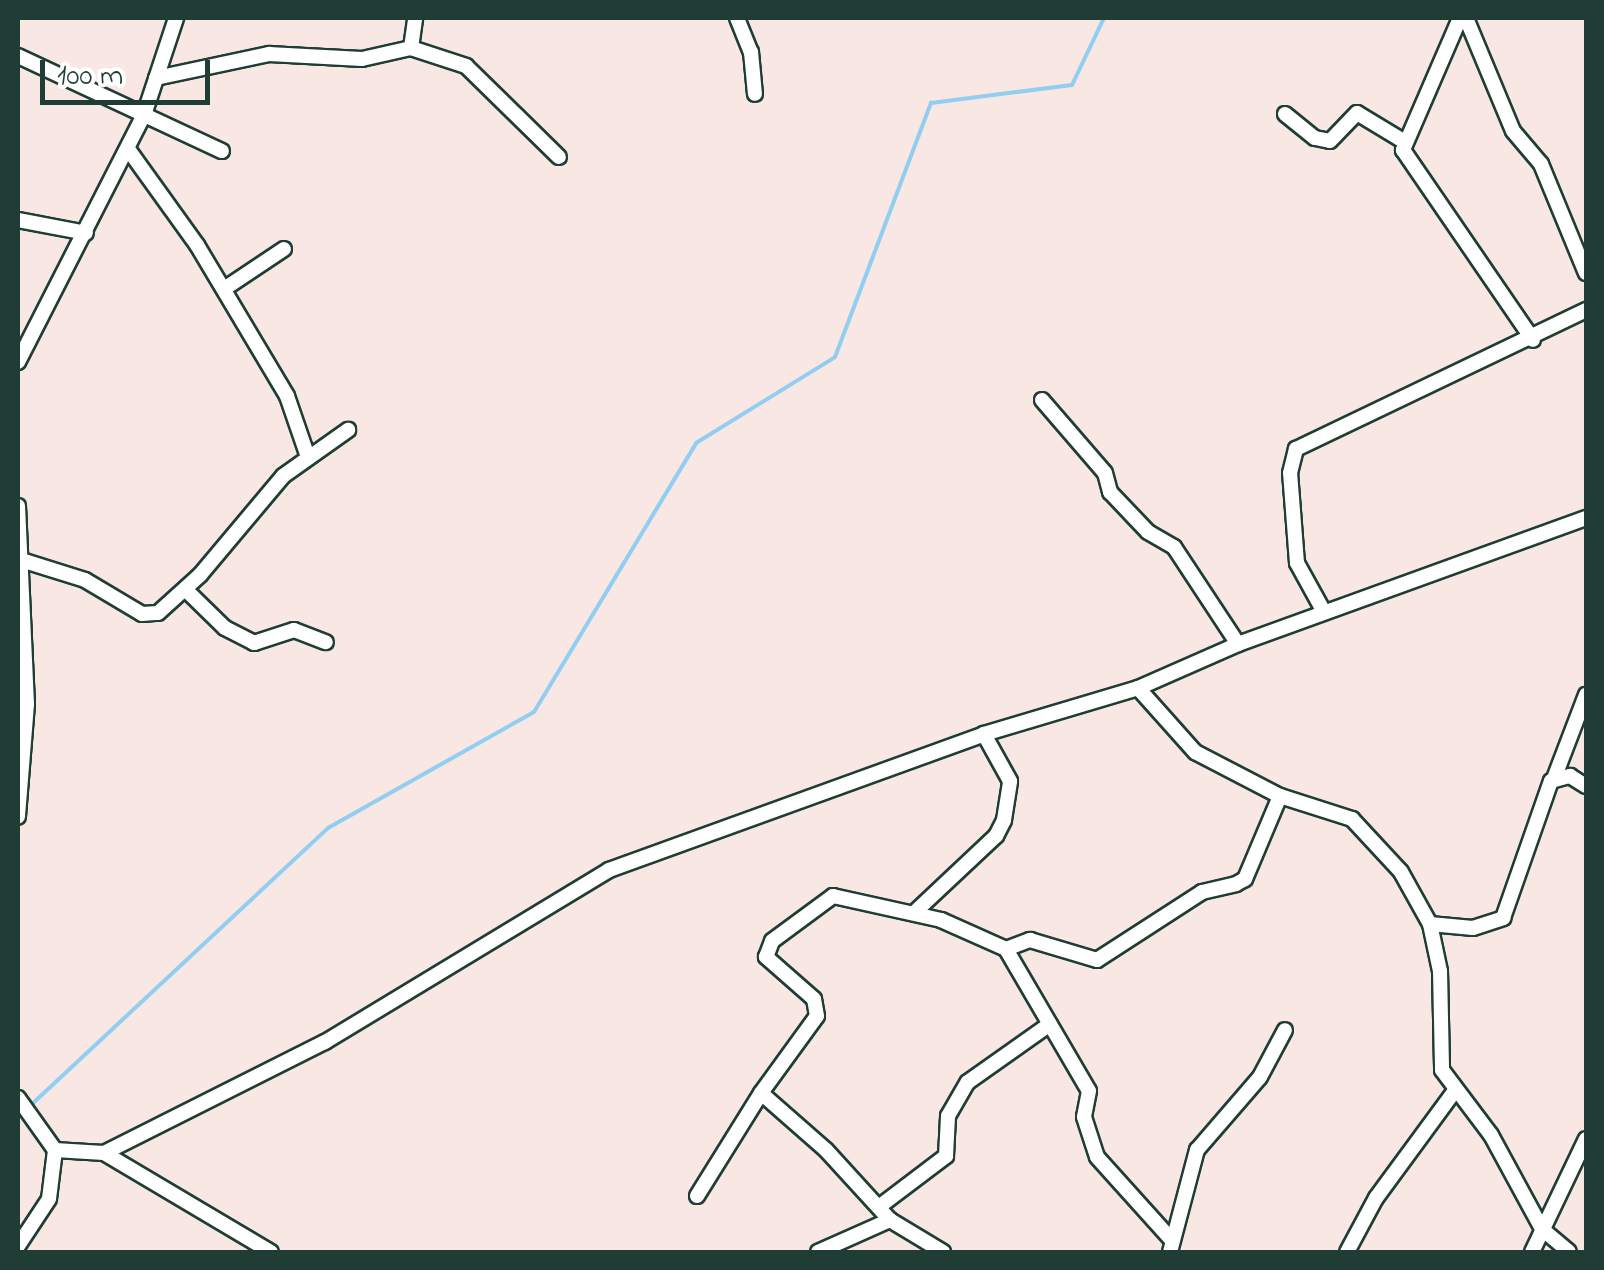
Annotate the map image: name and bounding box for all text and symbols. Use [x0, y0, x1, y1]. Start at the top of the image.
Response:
scale bar [45, 40, 215, 102]
text: 100 m [57, 55, 123, 99]

